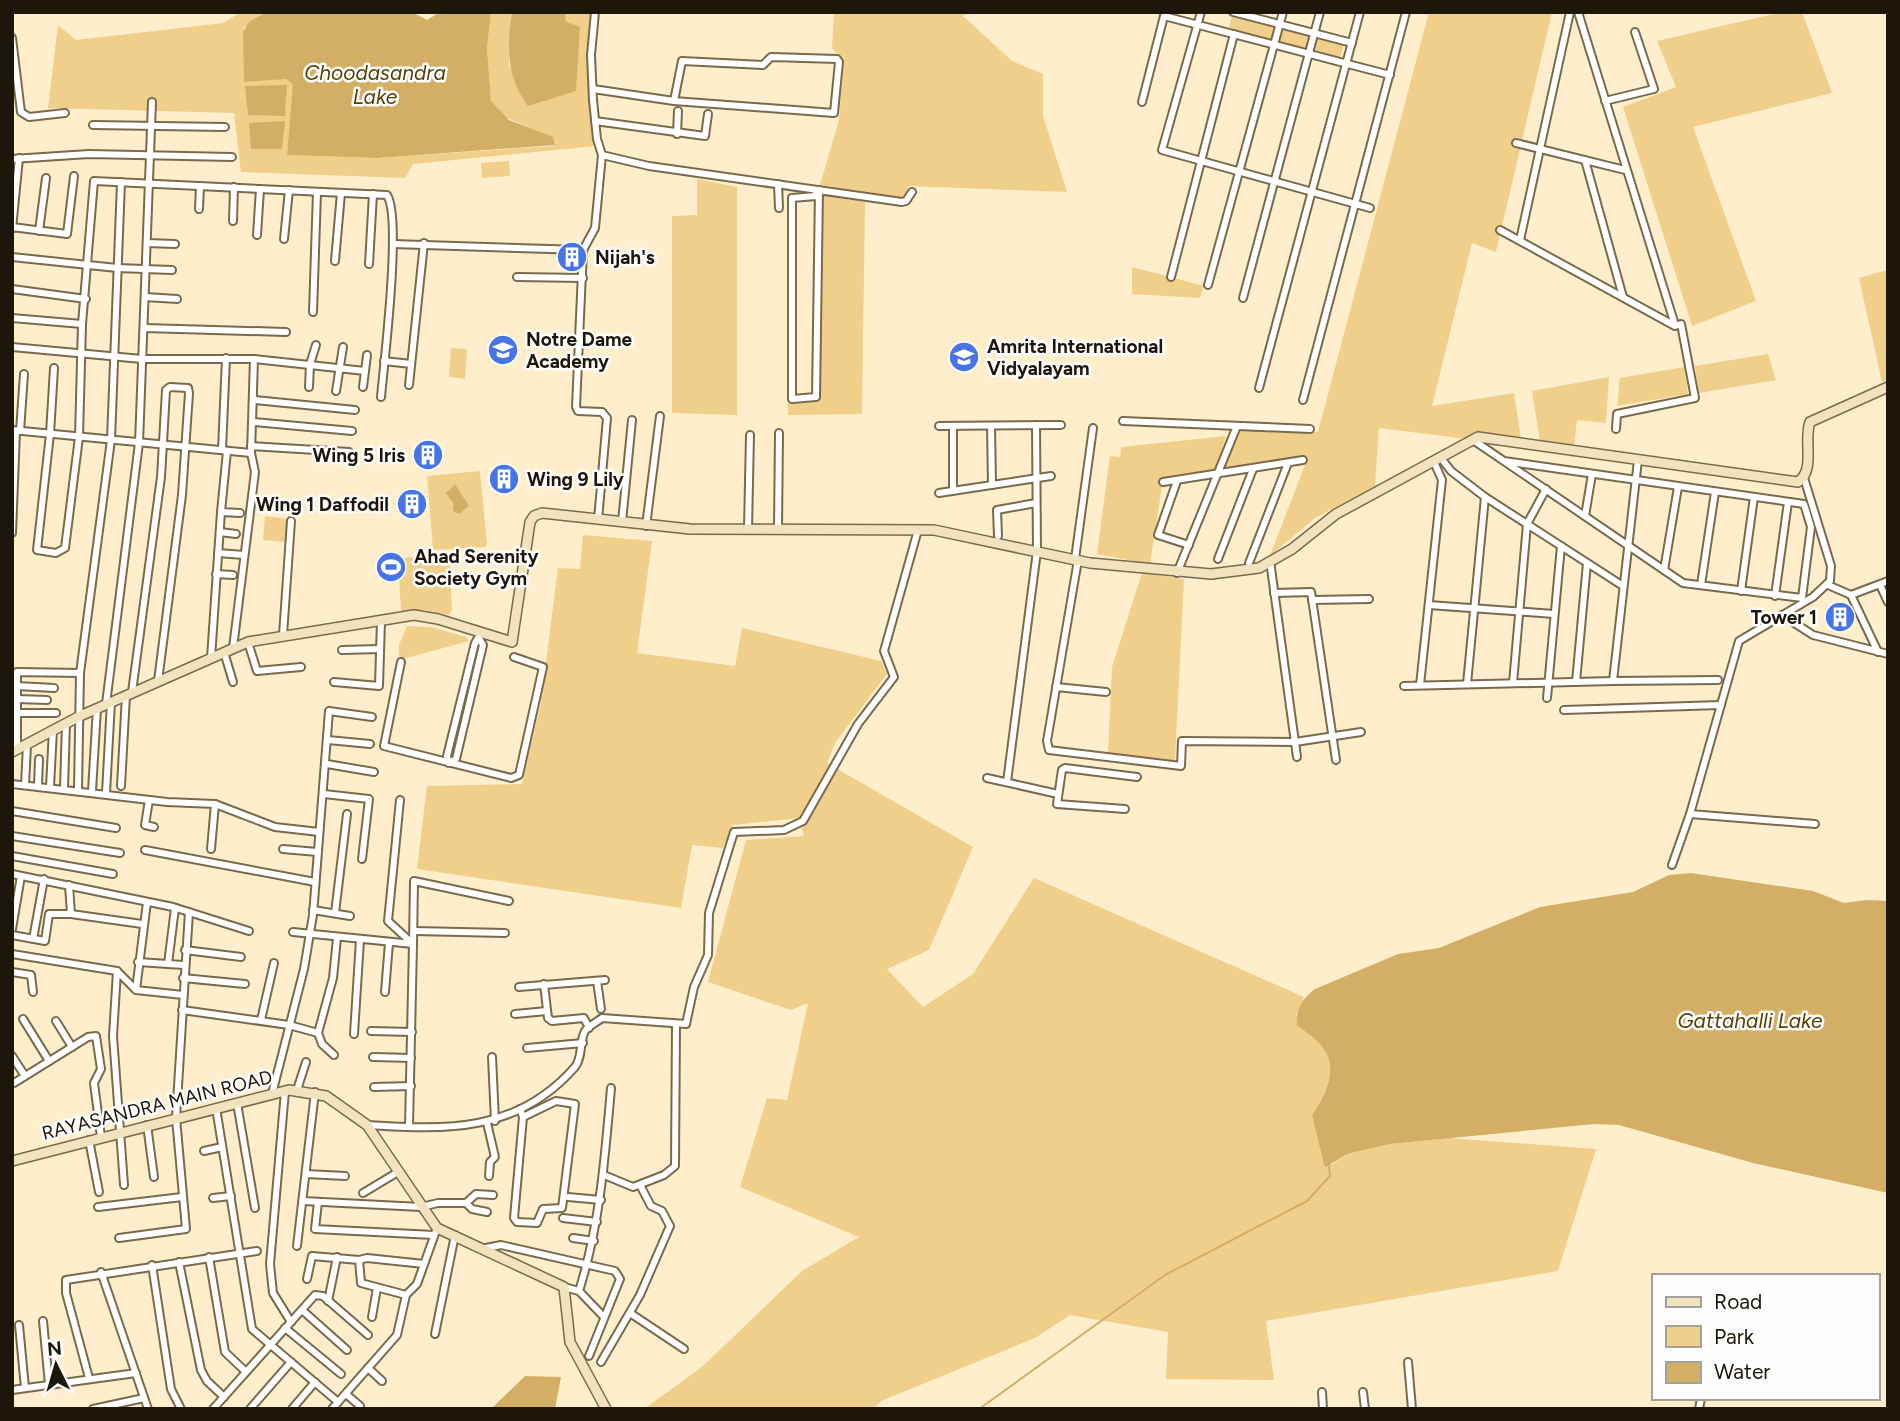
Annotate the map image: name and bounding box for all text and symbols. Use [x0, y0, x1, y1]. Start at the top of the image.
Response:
water label: Choodasandra Lake [304, 60, 446, 109]
building icon: Nijah's [555, 240, 589, 274]
place label: Nijah's [595, 246, 655, 269]
place label: Notre Dame Academy [526, 328, 633, 373]
school or university icon: Notre Dame Academy [486, 333, 520, 367]
place label: Amrita International Vidyalayam [987, 335, 1163, 380]
school or university icon: Amrita International Vidyalayam [947, 340, 981, 374]
building icon: Wing 5 Iris [411, 438, 445, 472]
place label: Wing 5 Iris [312, 444, 405, 467]
building icon: Wing 9 Lily [487, 462, 521, 496]
place label: Wing 9 Lily [527, 468, 624, 491]
building icon: Wing 1 Daffodil [395, 487, 429, 521]
place label: Wing 1 Daffodil [256, 493, 389, 516]
place label: Ahad Serenity Society Gym [414, 545, 539, 590]
sports icon: Ahad Serenity Society Gym [374, 550, 408, 584]
building icon: Tower 1 [1823, 600, 1857, 634]
place label: Tower 1 [1751, 606, 1817, 629]
water label: Gattahalli Lake [1678, 1008, 1823, 1033]
street label: RAYASANDRA MAIN ROAD [39, 1065, 275, 1145]
legend [1652, 1274, 1879, 1400]
text: Road [1714, 1289, 1762, 1314]
text: Park [1714, 1324, 1755, 1349]
north arrow [21, 1330, 91, 1400]
text: N [46, 1336, 63, 1361]
text: Water [1714, 1359, 1770, 1384]

